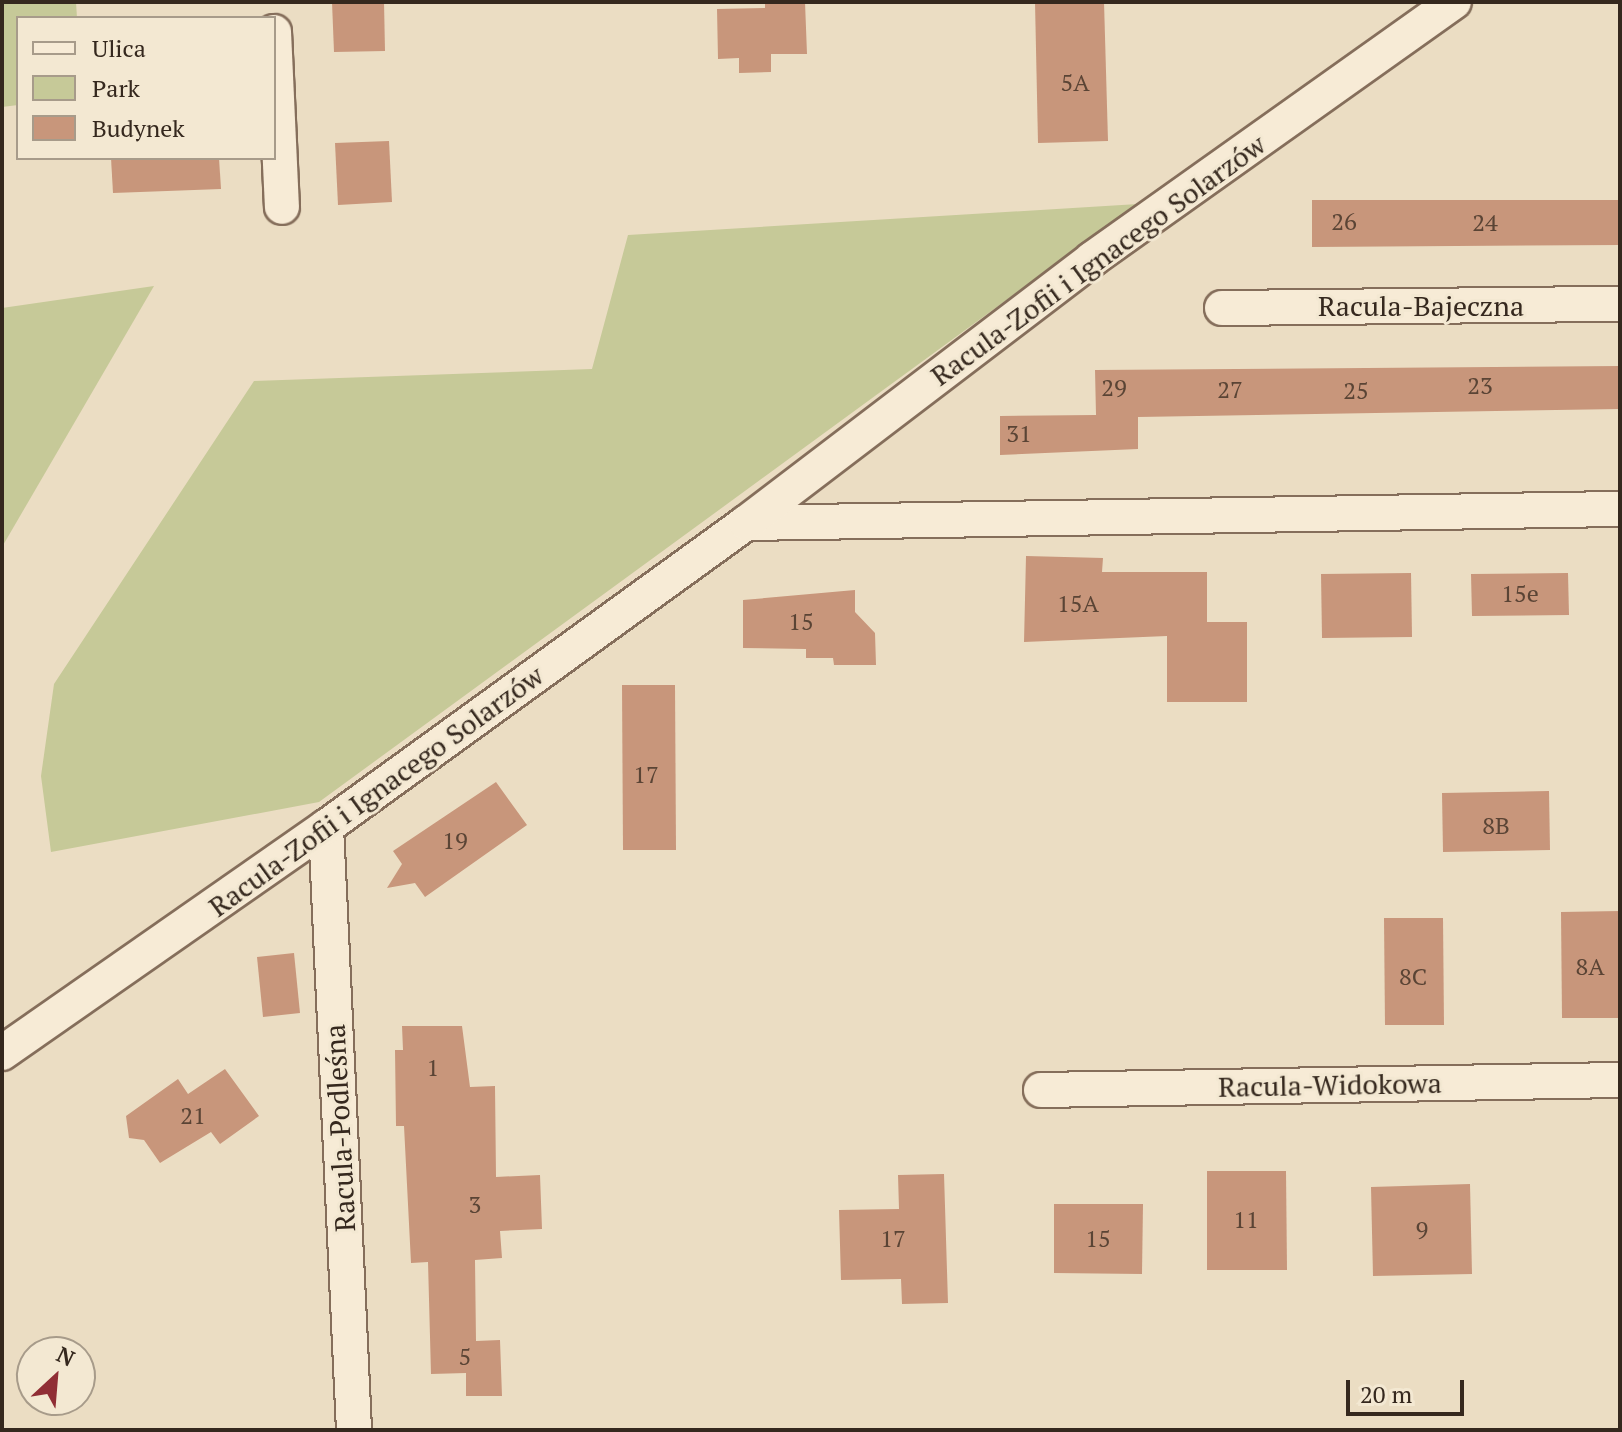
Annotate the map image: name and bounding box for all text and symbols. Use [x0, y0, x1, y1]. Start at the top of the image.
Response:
legend [16, 16, 276, 160]
text: Ulica [92, 32, 146, 64]
house number: 5A [1060, 69, 1090, 97]
text: Park [92, 72, 140, 104]
text: Budynek [92, 112, 185, 144]
street label: Racula-Zofii i Ignacego Solarzów [924, 127, 1272, 393]
house number: 26 [1331, 208, 1357, 236]
house number: 24 [1472, 209, 1498, 237]
street label: Racula-Bajeczna [1318, 289, 1524, 323]
house number: 23 [1467, 372, 1493, 400]
house number: 29 [1101, 374, 1127, 402]
house number: 27 [1217, 376, 1243, 404]
house number: 25 [1343, 377, 1369, 405]
house number: 31 [1006, 420, 1032, 448]
house number: 15e [1501, 580, 1539, 608]
house number: 15A [1057, 590, 1099, 618]
house number: 15 [788, 608, 814, 636]
street label: Racula-Zofii i Ignacego Solarzów [202, 658, 550, 924]
house number: 17 [633, 761, 659, 789]
house number: 8B [1482, 812, 1510, 840]
house number: 19 [442, 827, 468, 855]
house number: 8A [1575, 953, 1605, 981]
house number: 8C [1399, 963, 1427, 991]
street label: Racula-Podleśna [318, 1023, 362, 1233]
house number: 1 [427, 1054, 439, 1082]
street label: Racula-Widokowa [1218, 1066, 1442, 1104]
house number: 21 [180, 1102, 206, 1130]
house number: 3 [469, 1191, 481, 1219]
house number: 11 [1233, 1206, 1259, 1234]
house number: 9 [1416, 1216, 1428, 1244]
house number: 17 [880, 1225, 906, 1253]
house number: 15 [1085, 1225, 1111, 1253]
north arrow [16, 1336, 96, 1416]
text: N [52, 1339, 80, 1372]
house number: 5 [459, 1343, 471, 1371]
scale bar [1350, 1364, 1468, 1414]
text: 20 m [1360, 1378, 1412, 1410]

